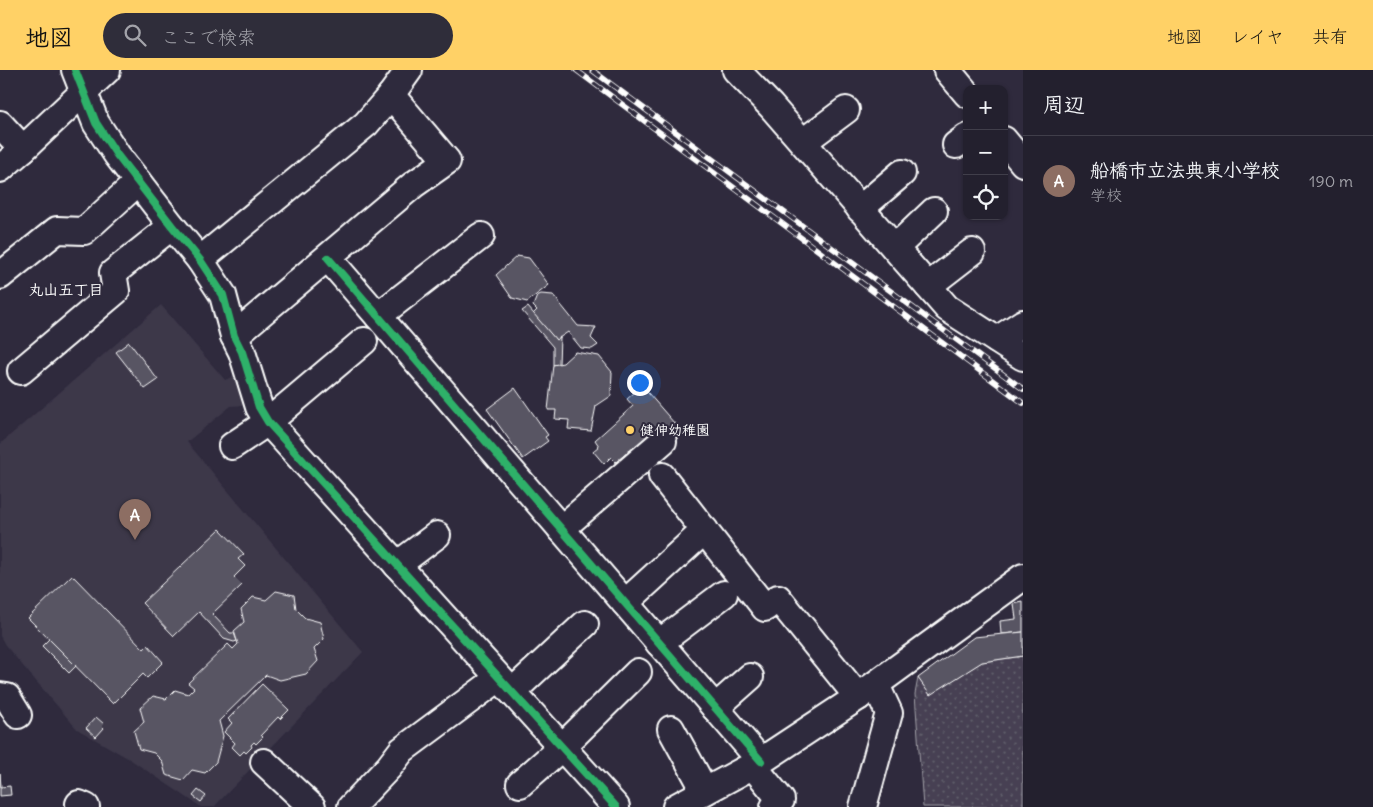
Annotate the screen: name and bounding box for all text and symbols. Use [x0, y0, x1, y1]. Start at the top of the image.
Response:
search box [103, 13, 453, 58]
icon: search [121, 21, 149, 49]
text: 地図 [25, 22, 73, 52]
text: ここで検索 [161, 25, 256, 49]
text: 地図 [1167, 25, 1203, 48]
text: レイヤ [1231, 25, 1284, 48]
text: 共有 [1312, 25, 1348, 48]
map controls [963, 85, 1008, 220]
button: + [963, 85, 1008, 130]
text: 周辺 [1043, 91, 1085, 118]
button: − [963, 130, 1008, 175]
text: 船橋市立法典東小学校 [1090, 158, 1280, 182]
text: A [1054, 171, 1064, 191]
text: 190 m [1309, 171, 1353, 191]
button: locate [963, 175, 1008, 220]
text: 学校 [1090, 185, 1122, 205]
district label: 丸山五丁目 [28, 280, 104, 299]
your location [627, 370, 653, 396]
place label: 健伸幼稚園 [640, 421, 710, 439]
marker: 健伸幼稚園 [624, 424, 636, 436]
pin: A [119, 499, 151, 540]

